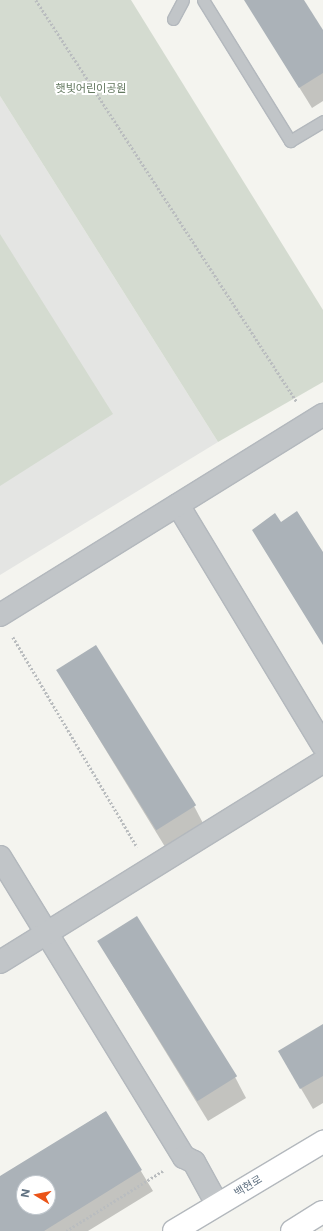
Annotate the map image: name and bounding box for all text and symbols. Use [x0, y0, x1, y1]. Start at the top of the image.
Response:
park label: 햇빛어린이공원 [56, 81, 126, 95]
street label: 백현로 [232, 1173, 264, 1199]
north arrow [16, 1175, 56, 1215]
text: N [18, 1188, 33, 1198]

